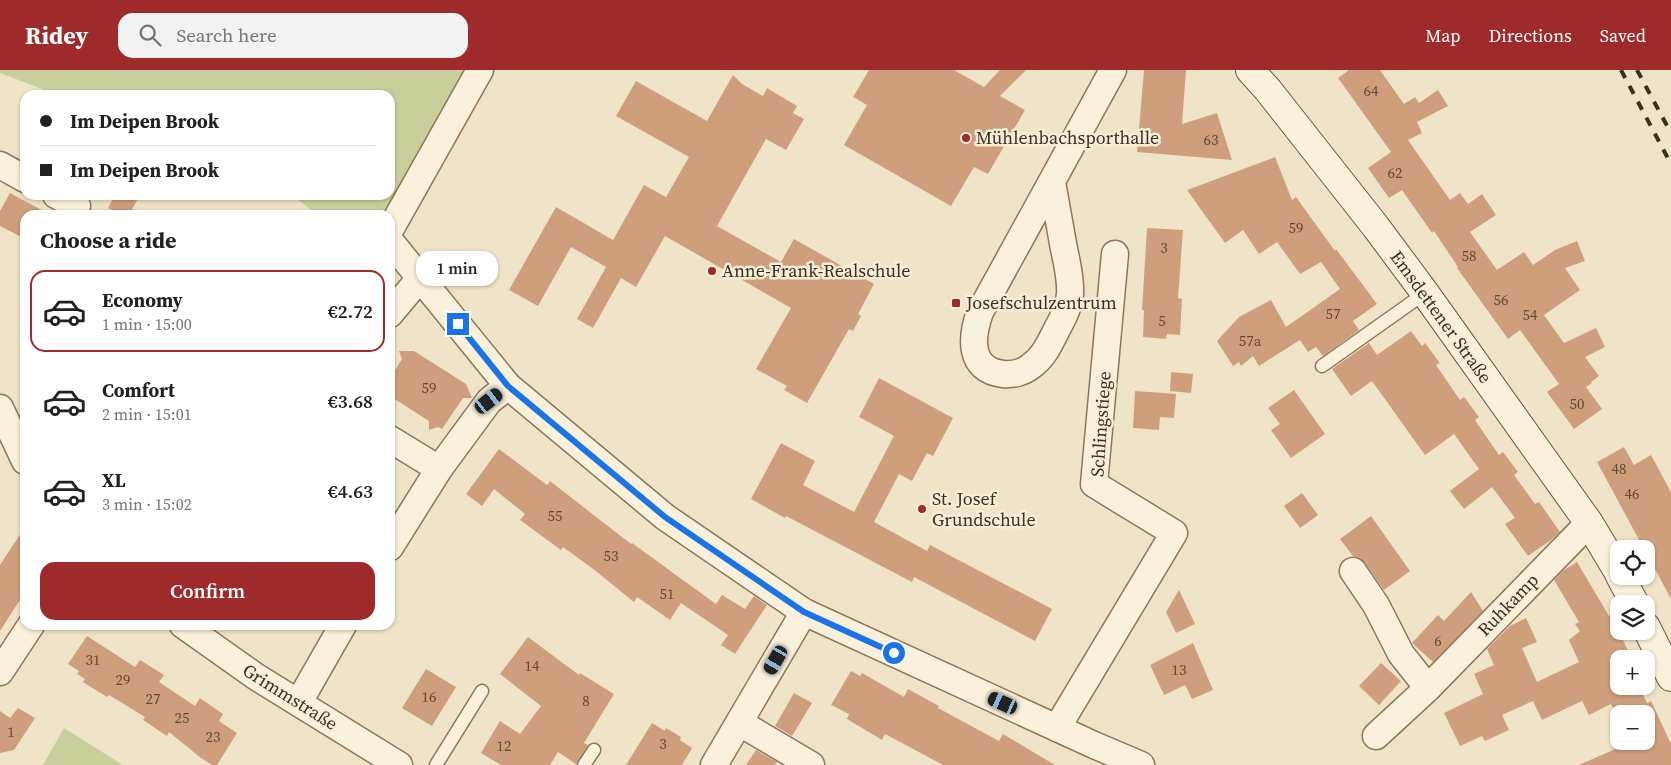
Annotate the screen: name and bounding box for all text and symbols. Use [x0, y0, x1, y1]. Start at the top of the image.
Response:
search box [118, 13, 468, 58]
text: Ridey [25, 19, 88, 52]
icon: search [136, 21, 164, 49]
text: Search here [176, 22, 277, 48]
text: Map [1425, 23, 1461, 48]
text: Directions [1489, 23, 1572, 48]
text: Saved [1600, 23, 1646, 48]
house number: 64 [1363, 80, 1379, 101]
text: Im Deipen Brook [70, 108, 219, 134]
place label: Mühlenbachsporthalle [976, 125, 1159, 150]
house number: 63 [1203, 129, 1219, 150]
marker: Mühlenbachsporthalle [960, 132, 972, 144]
text: Im Deipen Brook [70, 157, 219, 183]
house number: 62 [1387, 162, 1403, 183]
house number: 59 [1288, 217, 1304, 238]
text: Choose a ride [40, 225, 177, 255]
house number: 3 [1160, 237, 1168, 258]
street label: Emsdettener Straße [1385, 245, 1498, 388]
house number: 58 [1461, 245, 1477, 266]
callout: 1 min [417, 252, 499, 286]
text: 1 min [436, 257, 478, 279]
place label: Anne-Frank-Realschule [722, 258, 911, 283]
marker: Anne-Frank-Realschule [706, 265, 718, 277]
text: Economy [102, 287, 183, 313]
icon: car [42, 289, 87, 334]
house number: 56 [1493, 289, 1509, 310]
place label: Josefschulzentrum [965, 290, 1117, 315]
marker: Josefschulzentrum [950, 297, 962, 309]
text: €2.72 [328, 298, 373, 324]
house number: 57 [1325, 303, 1341, 324]
house number: 54 [1522, 304, 1538, 325]
house number: 5 [1158, 310, 1166, 331]
text: 1 min · 15:00 [102, 313, 192, 335]
route end [447, 313, 469, 335]
house number: 57a [1239, 330, 1262, 351]
street label: Schlingstiege [1084, 370, 1117, 478]
text: Comfort [102, 377, 175, 403]
house number: 59 [421, 377, 437, 398]
icon: car [42, 379, 87, 424]
car [472, 386, 505, 416]
text: €3.68 [328, 388, 373, 414]
house number: 50 [1569, 393, 1585, 414]
text: 2 min · 15:01 [102, 403, 192, 425]
house number: 48 [1611, 458, 1627, 479]
text: XL [102, 467, 125, 493]
icon: car [42, 469, 87, 514]
text: €4.63 [328, 478, 373, 504]
house number: 46 [1624, 483, 1640, 504]
place label: St. Josef Grundschule [932, 486, 1036, 532]
text: 3 min · 15:02 [102, 493, 192, 515]
marker: St. Josef Grundschule [916, 503, 928, 515]
house number: 55 [547, 505, 563, 526]
map controls [1610, 540, 1655, 750]
button: locate [1610, 540, 1655, 585]
house number: 53 [603, 545, 619, 566]
button: Confirm [40, 562, 375, 620]
street label: Ruhkamp [1471, 568, 1544, 641]
house number: 51 [659, 583, 675, 604]
button: layers [1610, 595, 1655, 640]
house number: 6 [1434, 630, 1442, 651]
route start [883, 642, 905, 664]
car [762, 643, 789, 677]
house number: 31 [85, 649, 101, 670]
button: + [1610, 650, 1655, 695]
house number: 14 [524, 655, 540, 676]
street label: Grimmstraße [238, 657, 343, 736]
house number: 13 [1171, 659, 1187, 680]
house number: 29 [115, 669, 131, 690]
house number: 16 [421, 686, 437, 707]
house number: 27 [145, 688, 161, 709]
house number: 8 [582, 690, 590, 711]
car [986, 690, 1019, 716]
button: − [1610, 705, 1655, 750]
house number: 25 [174, 707, 190, 728]
house number: 1 [7, 721, 15, 742]
house number: 23 [205, 726, 221, 747]
house number: 3 [659, 733, 667, 754]
house number: 12 [496, 735, 512, 756]

